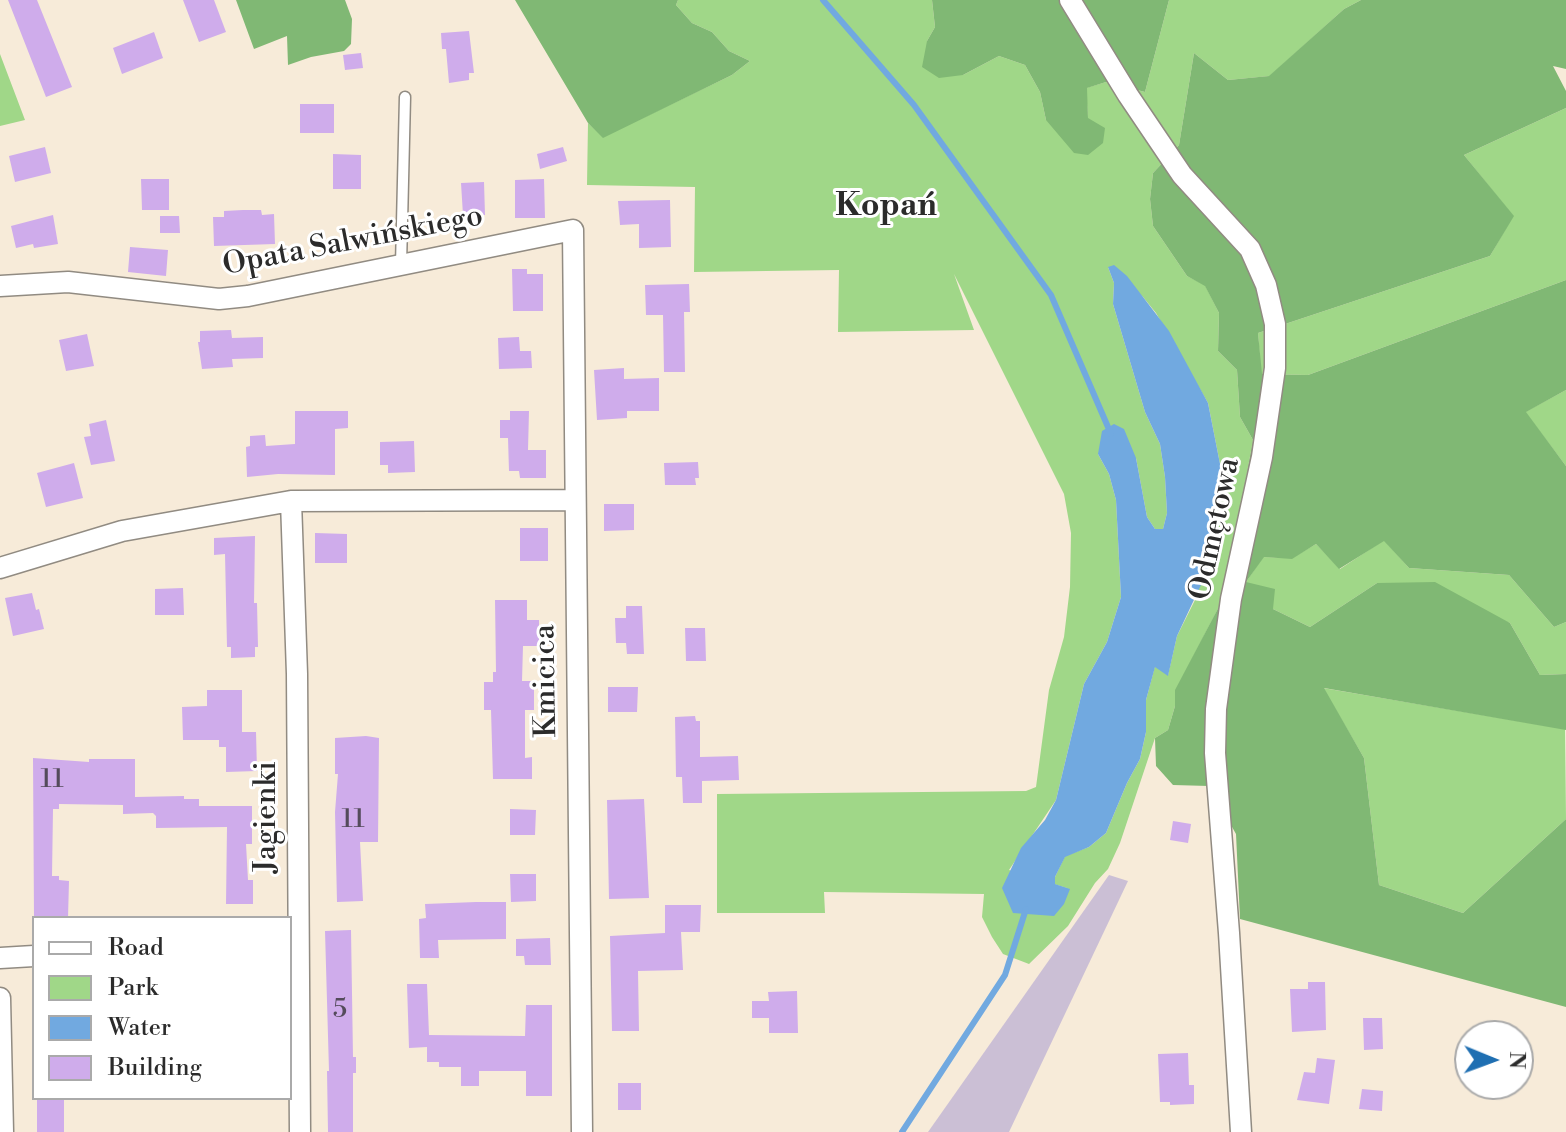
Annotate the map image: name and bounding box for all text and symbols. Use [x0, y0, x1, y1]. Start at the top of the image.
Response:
district label: Kopań [835, 188, 937, 226]
street label: Opata Salwińskiego [220, 199, 486, 285]
street label: Odmętowa [1183, 455, 1249, 603]
street label: Kmicica [528, 624, 566, 738]
street label: Jagienki [250, 761, 286, 873]
house number: 11 [40, 765, 64, 797]
house number: 11 [341, 805, 365, 837]
legend [32, 916, 292, 1100]
text: Road [108, 933, 164, 963]
text: Park [108, 973, 158, 1003]
house number: 5 [333, 995, 347, 1027]
text: Water [108, 1013, 171, 1043]
north arrow [1454, 1020, 1534, 1100]
text: N [1503, 1051, 1530, 1069]
text: Building [108, 1053, 202, 1083]

